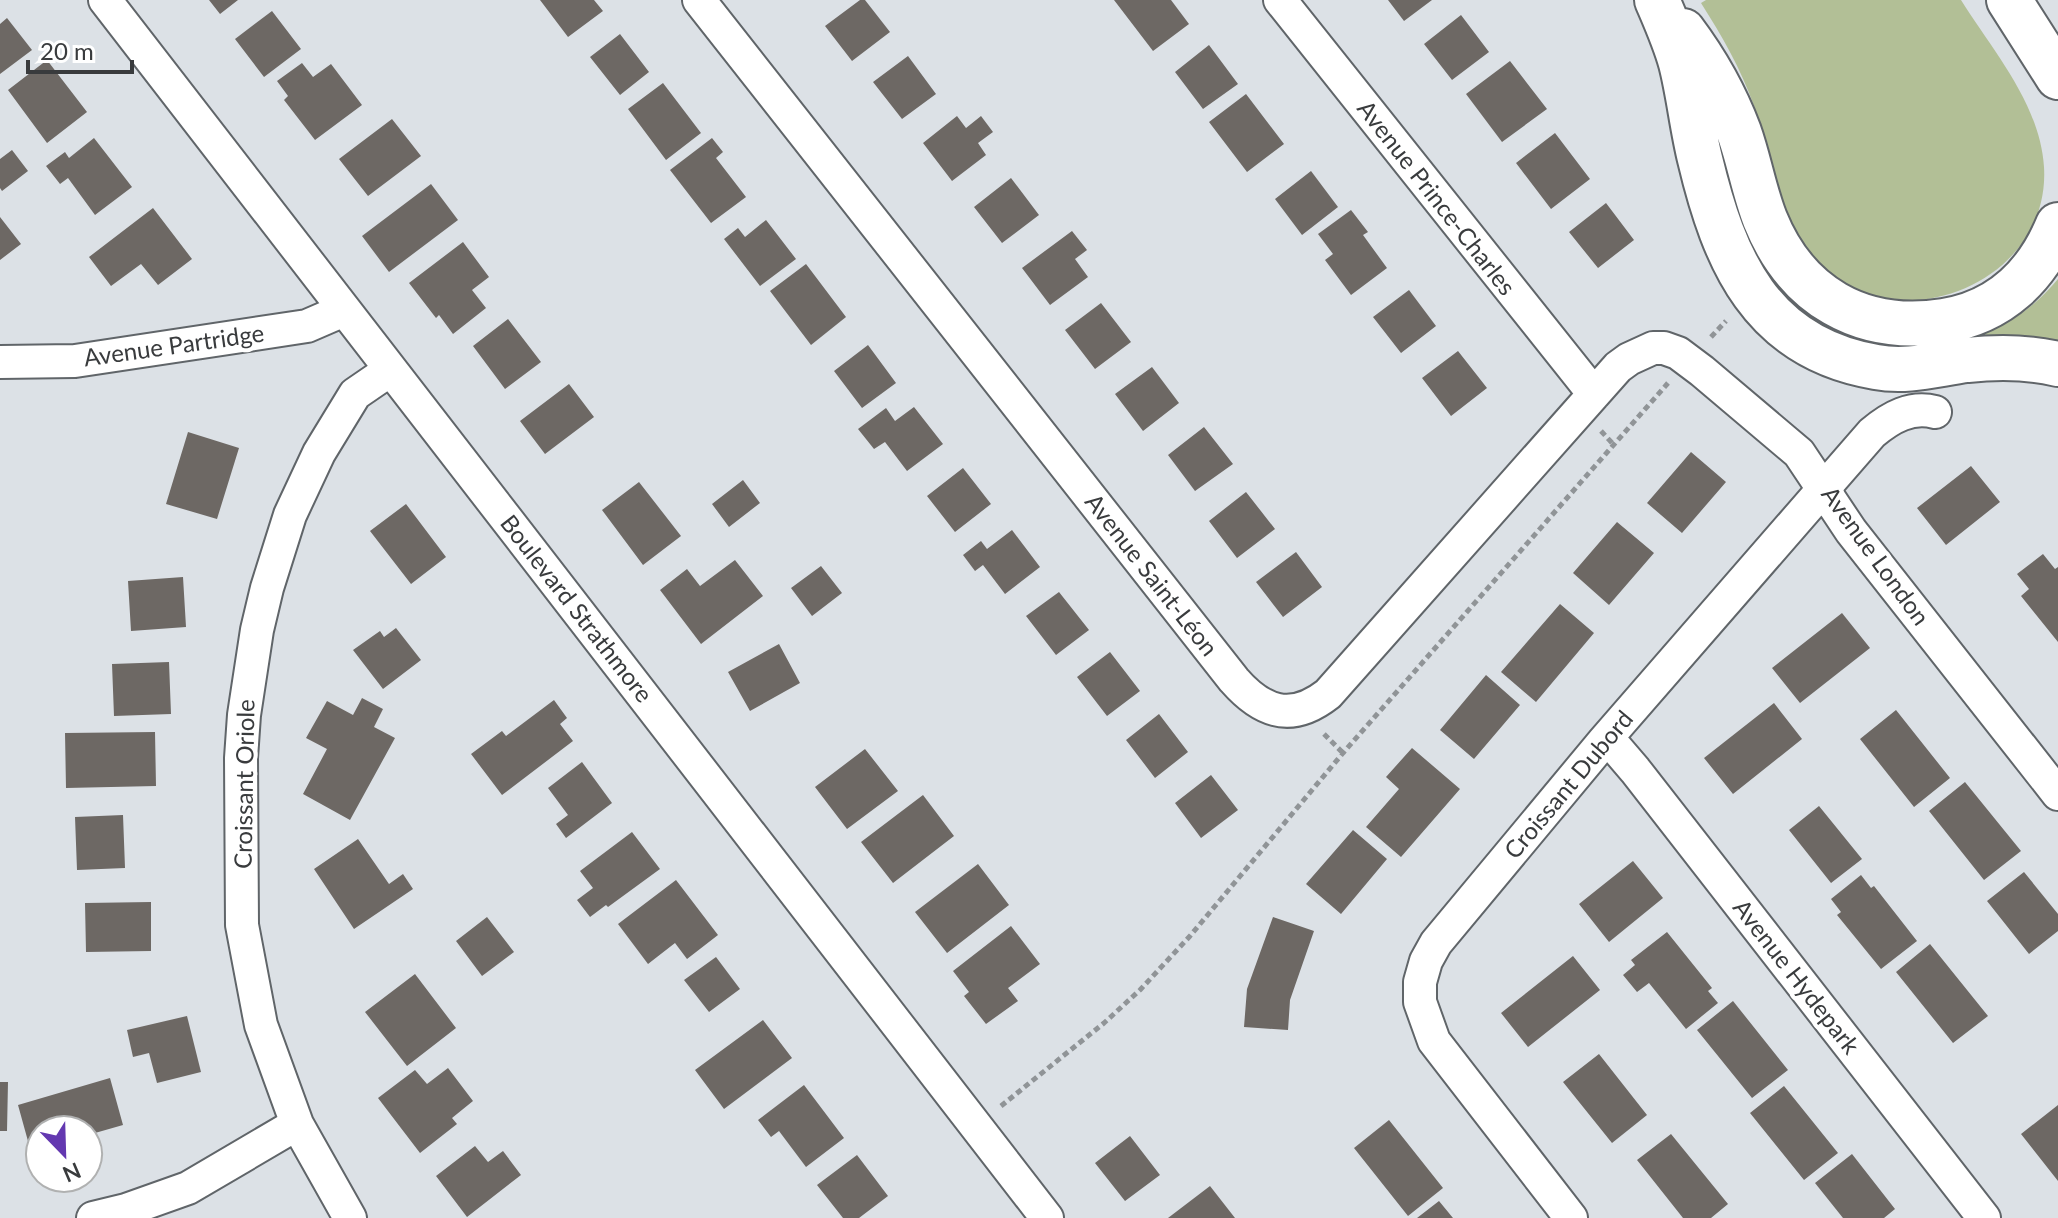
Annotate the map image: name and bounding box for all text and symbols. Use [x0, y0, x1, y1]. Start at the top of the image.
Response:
scale bar [28, 24, 132, 74]
text: 20 m [40, 36, 94, 65]
street label: Avenue Prince-Charles [1352, 94, 1522, 300]
street label: Avenue Partridge [82, 318, 266, 372]
street label: Avenue London [1816, 480, 1936, 630]
street label: Avenue Saint-Léon [1080, 487, 1225, 661]
street label: Boulevard Strathmore [495, 509, 659, 708]
street label: Croissant Oriole [228, 699, 259, 869]
street label: Croissant Dubord [1497, 704, 1638, 864]
street label: Avenue Hydepark [1728, 893, 1867, 1060]
north arrow [24, 1114, 104, 1194]
text: N [59, 1157, 85, 1189]

